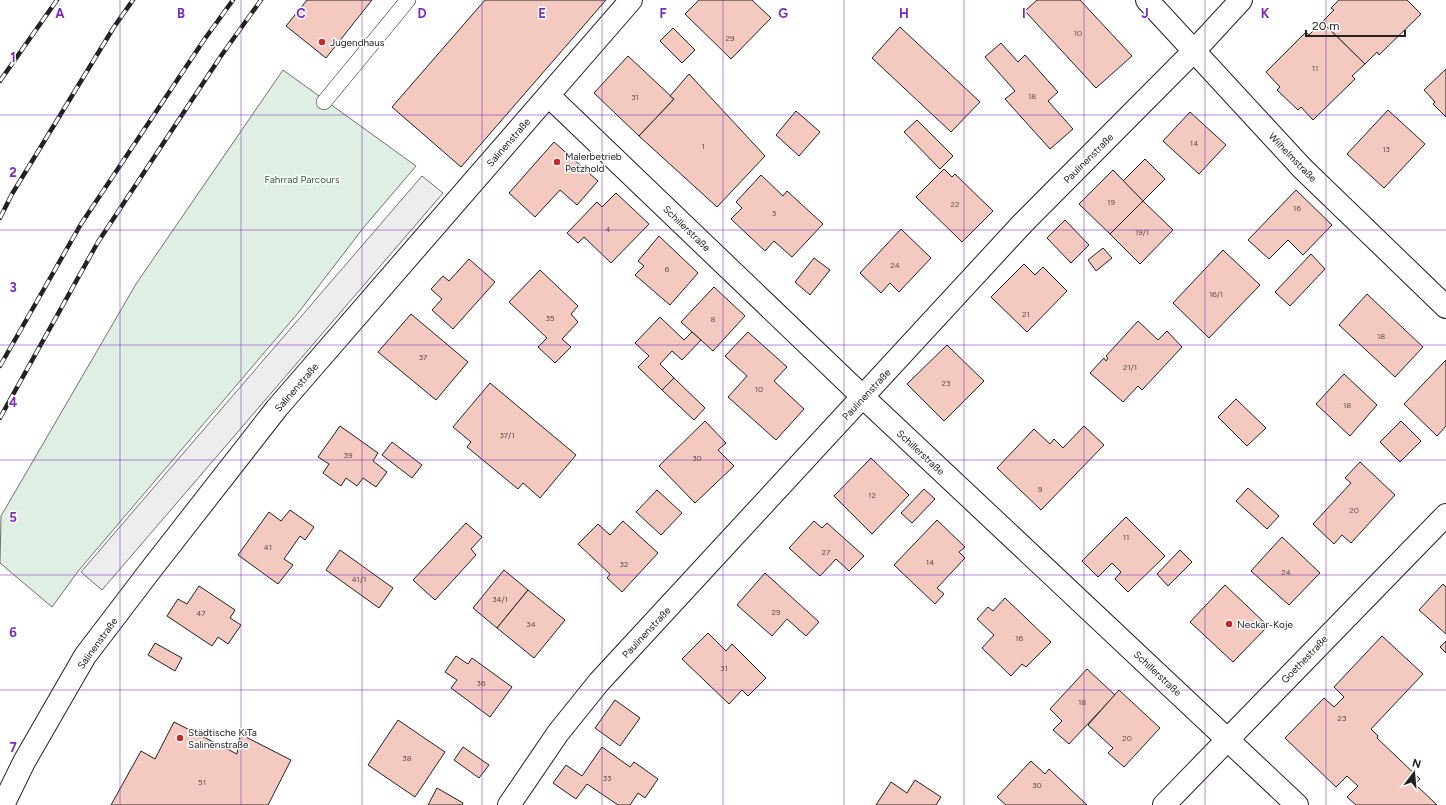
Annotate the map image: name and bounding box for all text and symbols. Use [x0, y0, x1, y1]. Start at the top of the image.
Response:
text: A [55, 6, 65, 21]
text: B [177, 6, 185, 21]
text: C [296, 6, 306, 21]
text: D [417, 6, 427, 21]
text: E [538, 6, 546, 21]
text: F [659, 6, 667, 21]
text: G [778, 6, 788, 21]
text: H [899, 6, 909, 21]
text: I [1022, 6, 1026, 21]
text: J [1141, 6, 1149, 21]
text: K [1261, 6, 1270, 21]
scale bar [1306, 12, 1405, 38]
text: 20 m [1312, 19, 1340, 33]
house number: 10 [1074, 28, 1082, 38]
house number: 29 [726, 33, 735, 43]
place label: Jugendhaus [330, 36, 385, 49]
marker: Jugendhaus [317, 37, 327, 47]
text: 1 [10, 50, 16, 65]
house number: 11 [1312, 63, 1318, 73]
house number: 18 [1028, 91, 1036, 101]
house number: 31 [631, 92, 639, 102]
street label: Salinenstraße [484, 115, 533, 169]
street label: Paulinenstraße [1061, 130, 1116, 186]
street label: Wilhelmstraße [1266, 130, 1320, 185]
house number: 14 [1190, 138, 1198, 148]
house number: 1 [701, 141, 705, 151]
house number: 13 [1382, 144, 1390, 154]
place label: Malerbetrieb Petzhold [565, 150, 622, 175]
marker: Malerbetrieb Petzhold [552, 157, 562, 167]
text: 2 [9, 165, 17, 180]
park label: Fahrrad Parcours [264, 173, 340, 186]
house number: 19 [1107, 197, 1115, 207]
house number: 22 [951, 199, 959, 209]
street label: Schillerstraße [660, 203, 713, 254]
house number: 16 [1293, 203, 1301, 213]
house number: 3 [772, 208, 776, 218]
house number: 4 [606, 224, 611, 234]
house number: 19/1 [1135, 227, 1149, 237]
house number: 24 [890, 260, 900, 270]
house number: 6 [665, 264, 670, 274]
text: 3 [9, 280, 17, 295]
house number: 16/1 [1209, 289, 1223, 299]
house number: 21 [1022, 309, 1030, 319]
house number: 35 [546, 313, 555, 323]
house number: 8 [711, 314, 716, 324]
house number: 18 [1377, 331, 1385, 341]
house number: 37 [419, 352, 428, 362]
street label: Salinenstraße [272, 360, 321, 414]
house number: 21/1 [1123, 362, 1137, 372]
street label: Paulinenstraße [839, 366, 894, 423]
house number: 23 [942, 378, 950, 388]
house number: 10 [755, 384, 763, 394]
text: 4 [9, 395, 17, 410]
house number: 18 [1343, 400, 1351, 410]
street label: Schillerstraße [894, 427, 948, 478]
house number: 37/1 [499, 430, 515, 440]
house number: 39 [344, 450, 353, 460]
house number: 30 [692, 453, 702, 463]
house number: 9 [1038, 484, 1043, 494]
house number: 12 [868, 490, 876, 500]
house number: 20 [1349, 505, 1359, 515]
text: 5 [9, 510, 17, 525]
house number: 11 [1123, 532, 1129, 542]
house number: 41 [264, 542, 272, 552]
house number: 27 [822, 547, 831, 557]
house number: 14 [926, 557, 934, 567]
house number: 32 [620, 559, 628, 569]
house number: 24 [1281, 567, 1291, 577]
house number: 41/1 [352, 574, 366, 584]
house number: 34/1 [492, 594, 508, 604]
street label: Paulinenstraße [619, 604, 674, 661]
house number: 29 [772, 607, 781, 617]
house number: 47 [196, 608, 206, 618]
street label: Salinenstraße [74, 615, 121, 672]
place label: Neckar-Koje [1237, 618, 1294, 631]
house number: 34 [526, 619, 536, 629]
marker: Neckar-Koje [1224, 619, 1234, 629]
text: 6 [9, 625, 17, 640]
street label: Goethestraße [1278, 632, 1331, 686]
house number: 16 [1015, 633, 1023, 643]
street label: Schillerstraße [1131, 648, 1185, 699]
house number: 31 [720, 663, 728, 673]
house number: 36 [477, 678, 486, 688]
house number: 18 [1078, 697, 1086, 707]
house number: 23 [1338, 713, 1346, 723]
place label: Städtische KiTa Salinenstraße [188, 726, 257, 751]
marker: Städtische KiTa Salinenstraße [175, 733, 185, 743]
house number: 20 [1122, 733, 1132, 743]
text: 7 [9, 740, 17, 755]
house number: 38 [402, 753, 412, 763]
north arrow [1394, 753, 1434, 793]
text: N [1411, 756, 1423, 771]
house number: 33 [603, 773, 611, 783]
house number: 51 [198, 777, 206, 787]
house number: 30 [1032, 780, 1042, 790]

